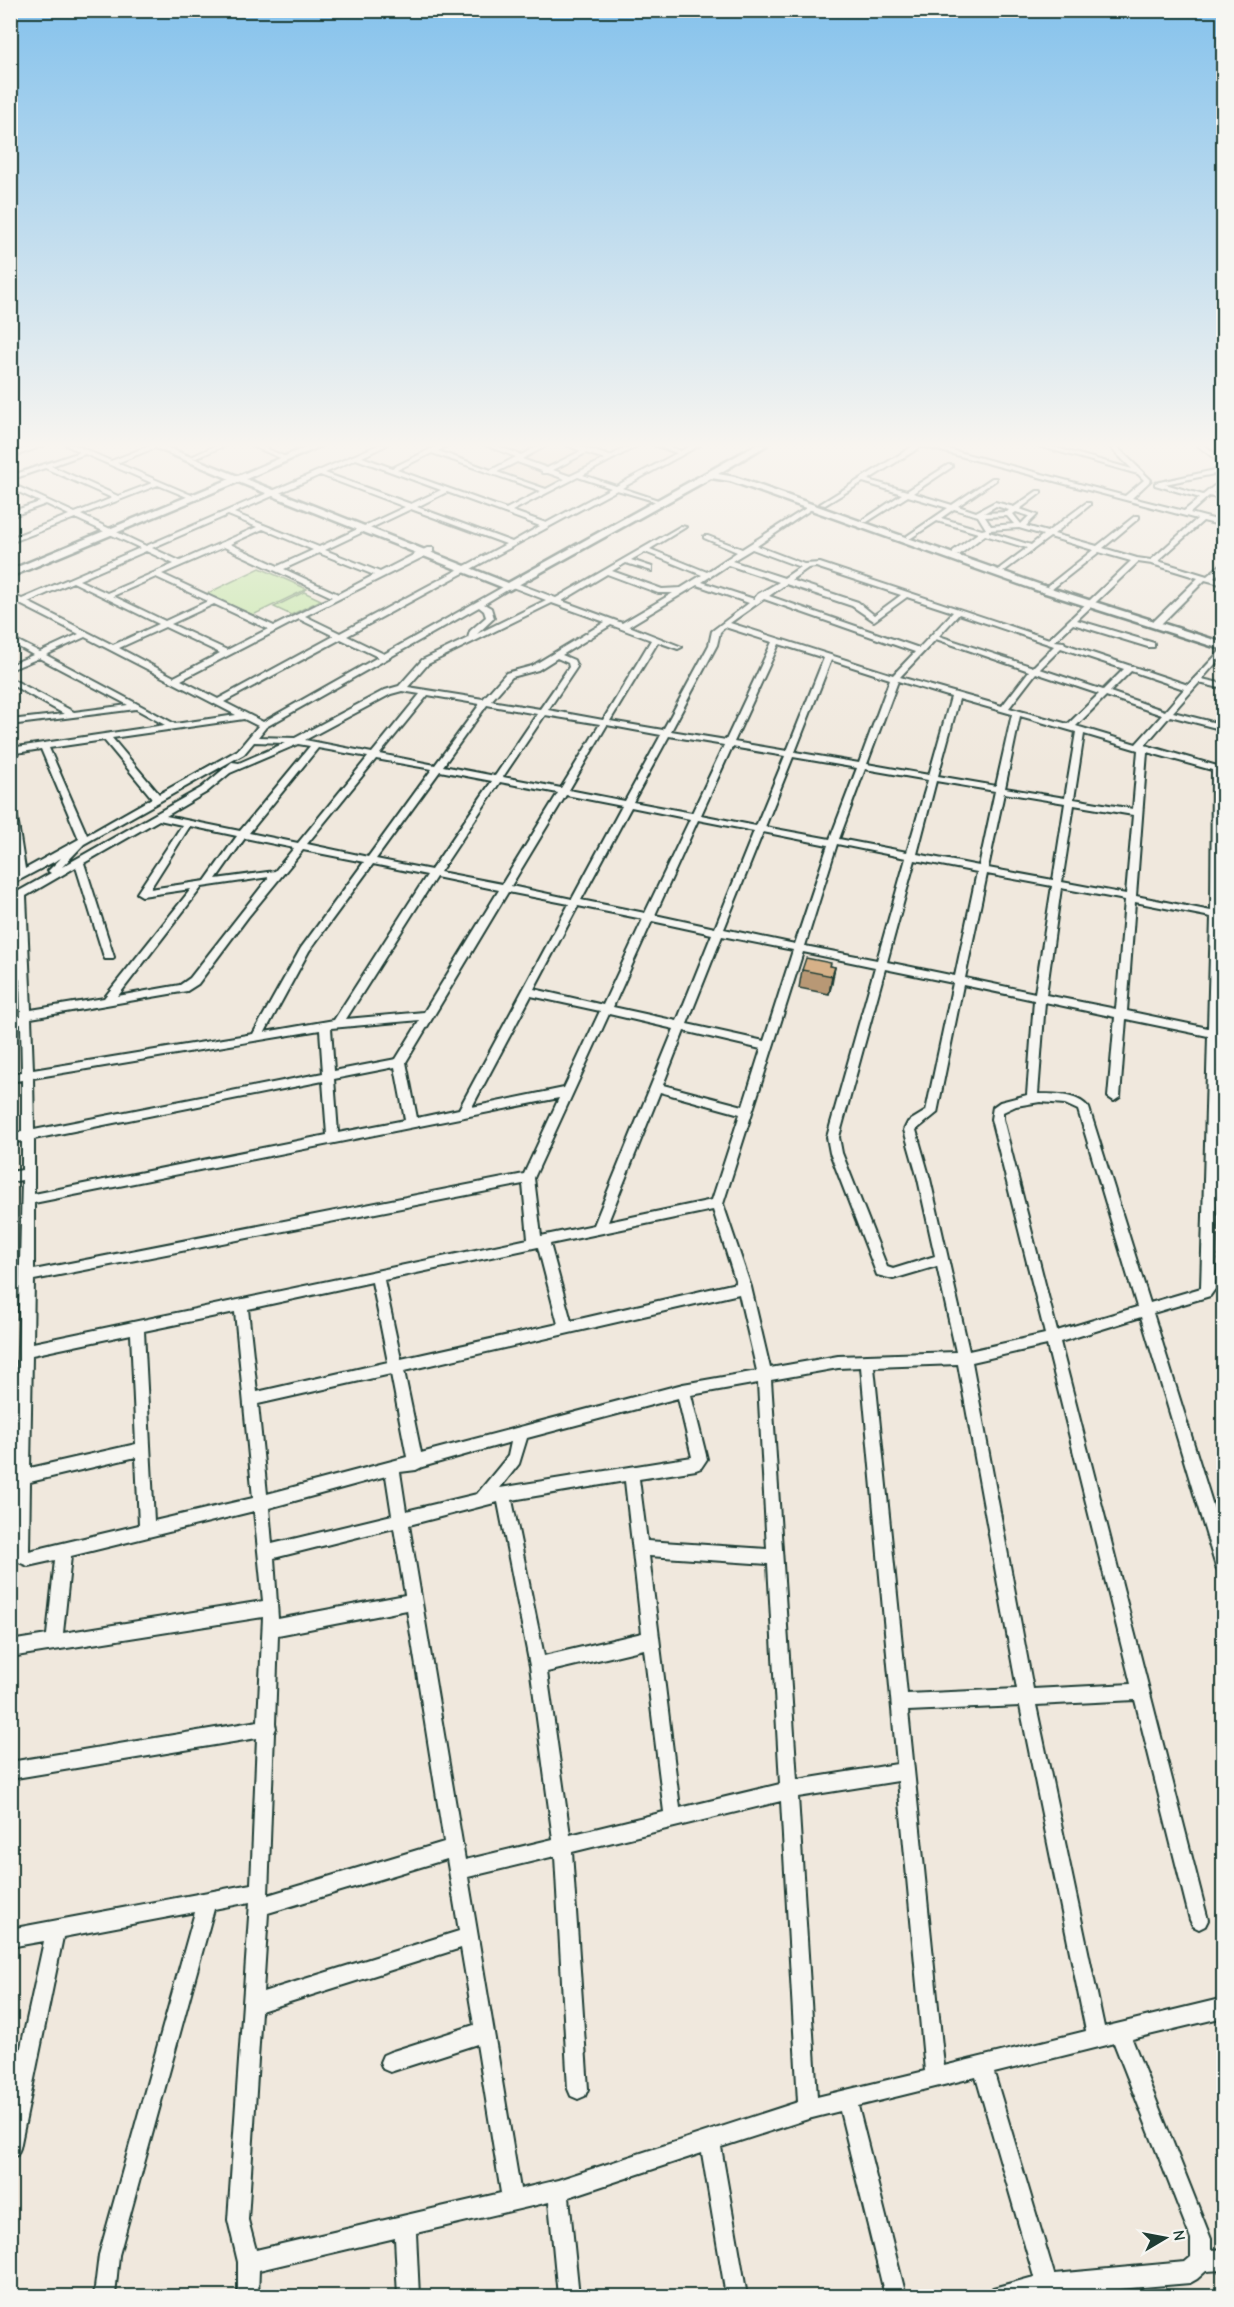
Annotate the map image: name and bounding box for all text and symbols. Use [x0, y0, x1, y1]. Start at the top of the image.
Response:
north arrow [1135, 2208, 1195, 2268]
text: N [1169, 2229, 1189, 2242]

